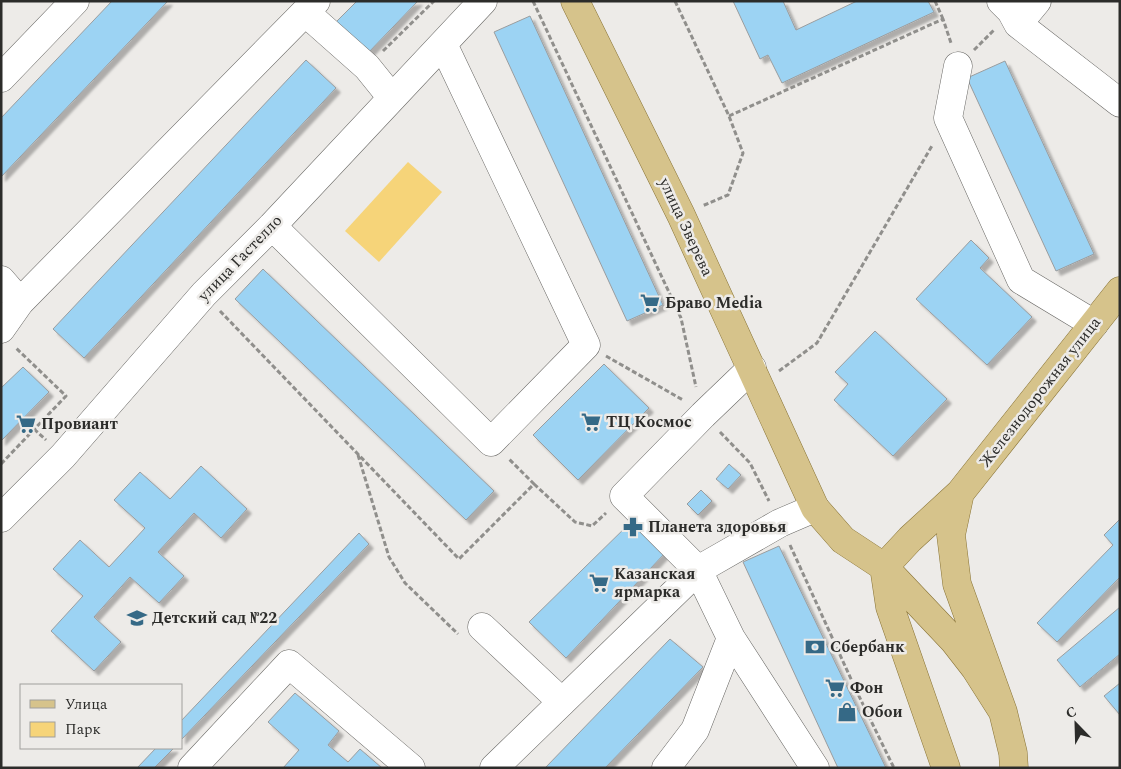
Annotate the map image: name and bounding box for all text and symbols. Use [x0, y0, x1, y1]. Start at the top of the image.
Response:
street label: улица Зверева [652, 173, 719, 280]
street label: улица Гастелло [192, 209, 288, 308]
place label: Браво Media [665, 291, 763, 315]
supermarket icon: Браво Media [639, 292, 661, 314]
street label: Железнодорожная улица [973, 311, 1107, 472]
place label: ТЦ Космос [606, 410, 692, 434]
supermarket icon: ТЦ Космос [580, 411, 602, 433]
place label: Провиант [41, 412, 118, 436]
supermarket icon: Провиант [15, 413, 37, 435]
place label: Планета здоровья [648, 515, 786, 539]
pharmacy icon: Планета здоровья [622, 516, 644, 538]
place label: Казанская ярмарка [614, 562, 695, 604]
supermarket icon: Казанская ярмарка [588, 572, 610, 594]
place label: Детский сад №22 [152, 606, 277, 630]
school or university icon: Детский сад №22 [126, 607, 148, 629]
place label: Сбербанк [830, 635, 905, 659]
bank icon: Сбербанк [804, 636, 826, 658]
place label: Фон [850, 676, 883, 700]
supermarket icon: Фон [824, 677, 846, 699]
legend [20, 684, 182, 749]
text: Улица [65, 693, 108, 716]
north arrow [1051, 699, 1101, 749]
place label: Обои [862, 700, 903, 724]
shop icon: Обои [836, 701, 858, 723]
text: С [1062, 701, 1080, 724]
text: Парк [65, 718, 101, 741]

